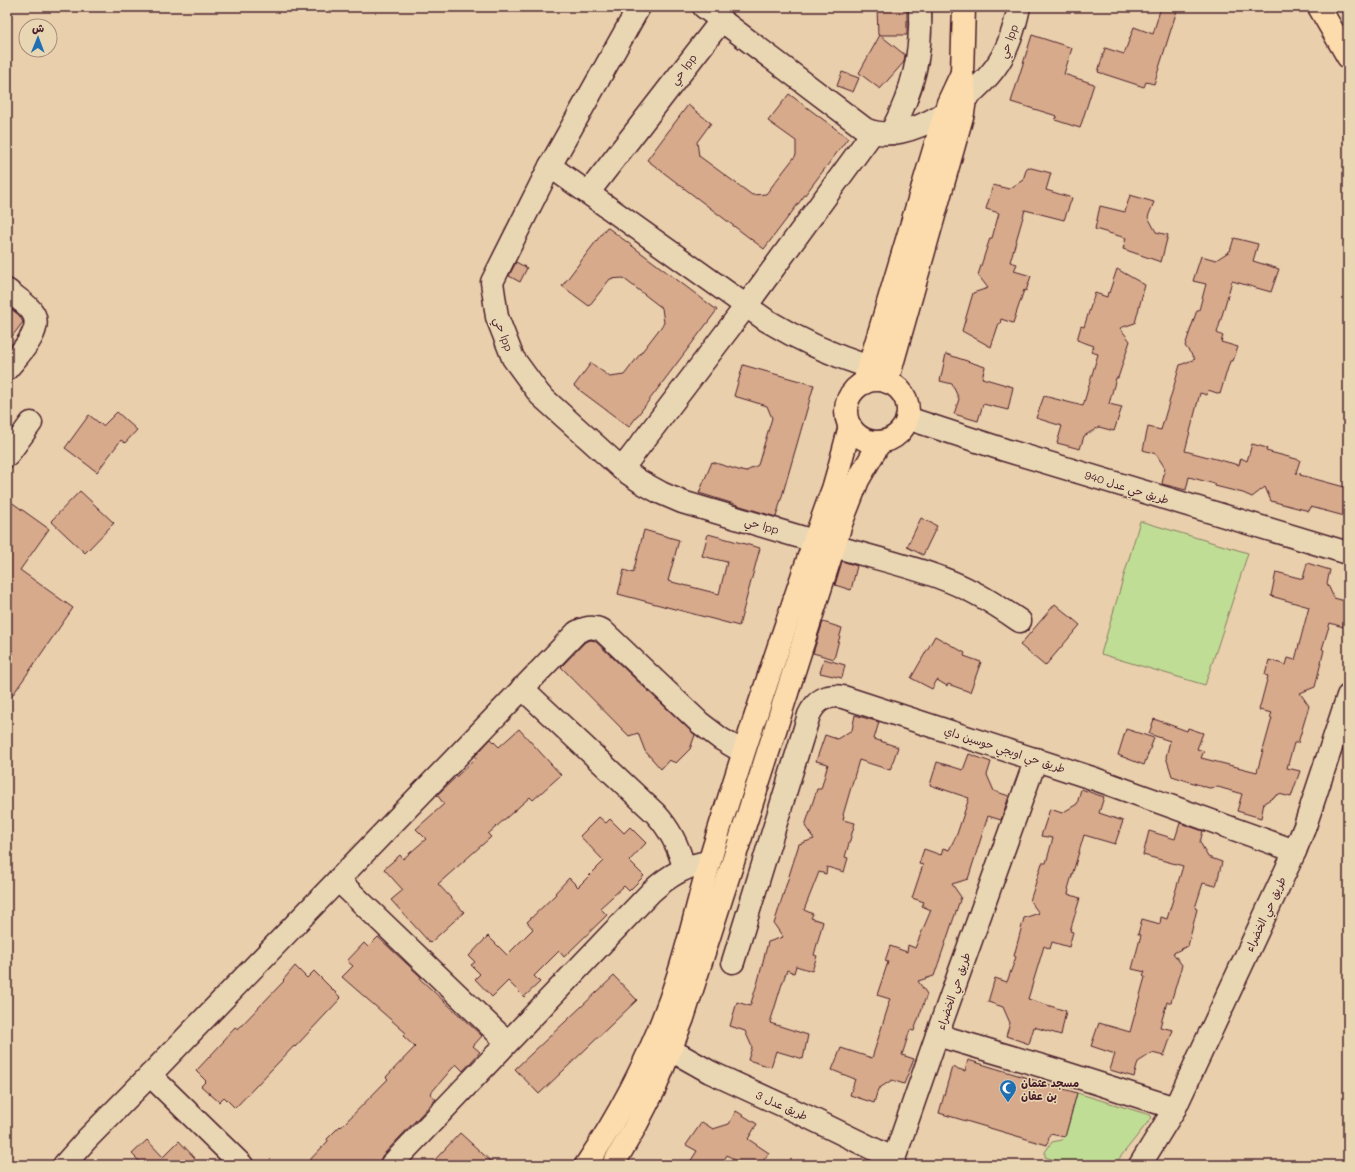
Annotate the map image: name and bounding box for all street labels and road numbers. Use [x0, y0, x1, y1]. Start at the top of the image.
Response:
street label: حي lpp [995, 22, 1025, 61]
street label: حي lpp [666, 50, 703, 90]
street label: حي lpp [487, 315, 517, 355]
street label: طريق حي عدل 940 [1082, 467, 1171, 511]
street label: حي lpp [742, 513, 781, 541]
street label: طريق حي اوبجي حوسين داي [941, 722, 1067, 779]
street label: طريق حي الخضراء [1241, 874, 1293, 956]
street label: طريق حي الخضراء [933, 950, 977, 1033]
street label: طريق عدل 3 [754, 1087, 810, 1123]

